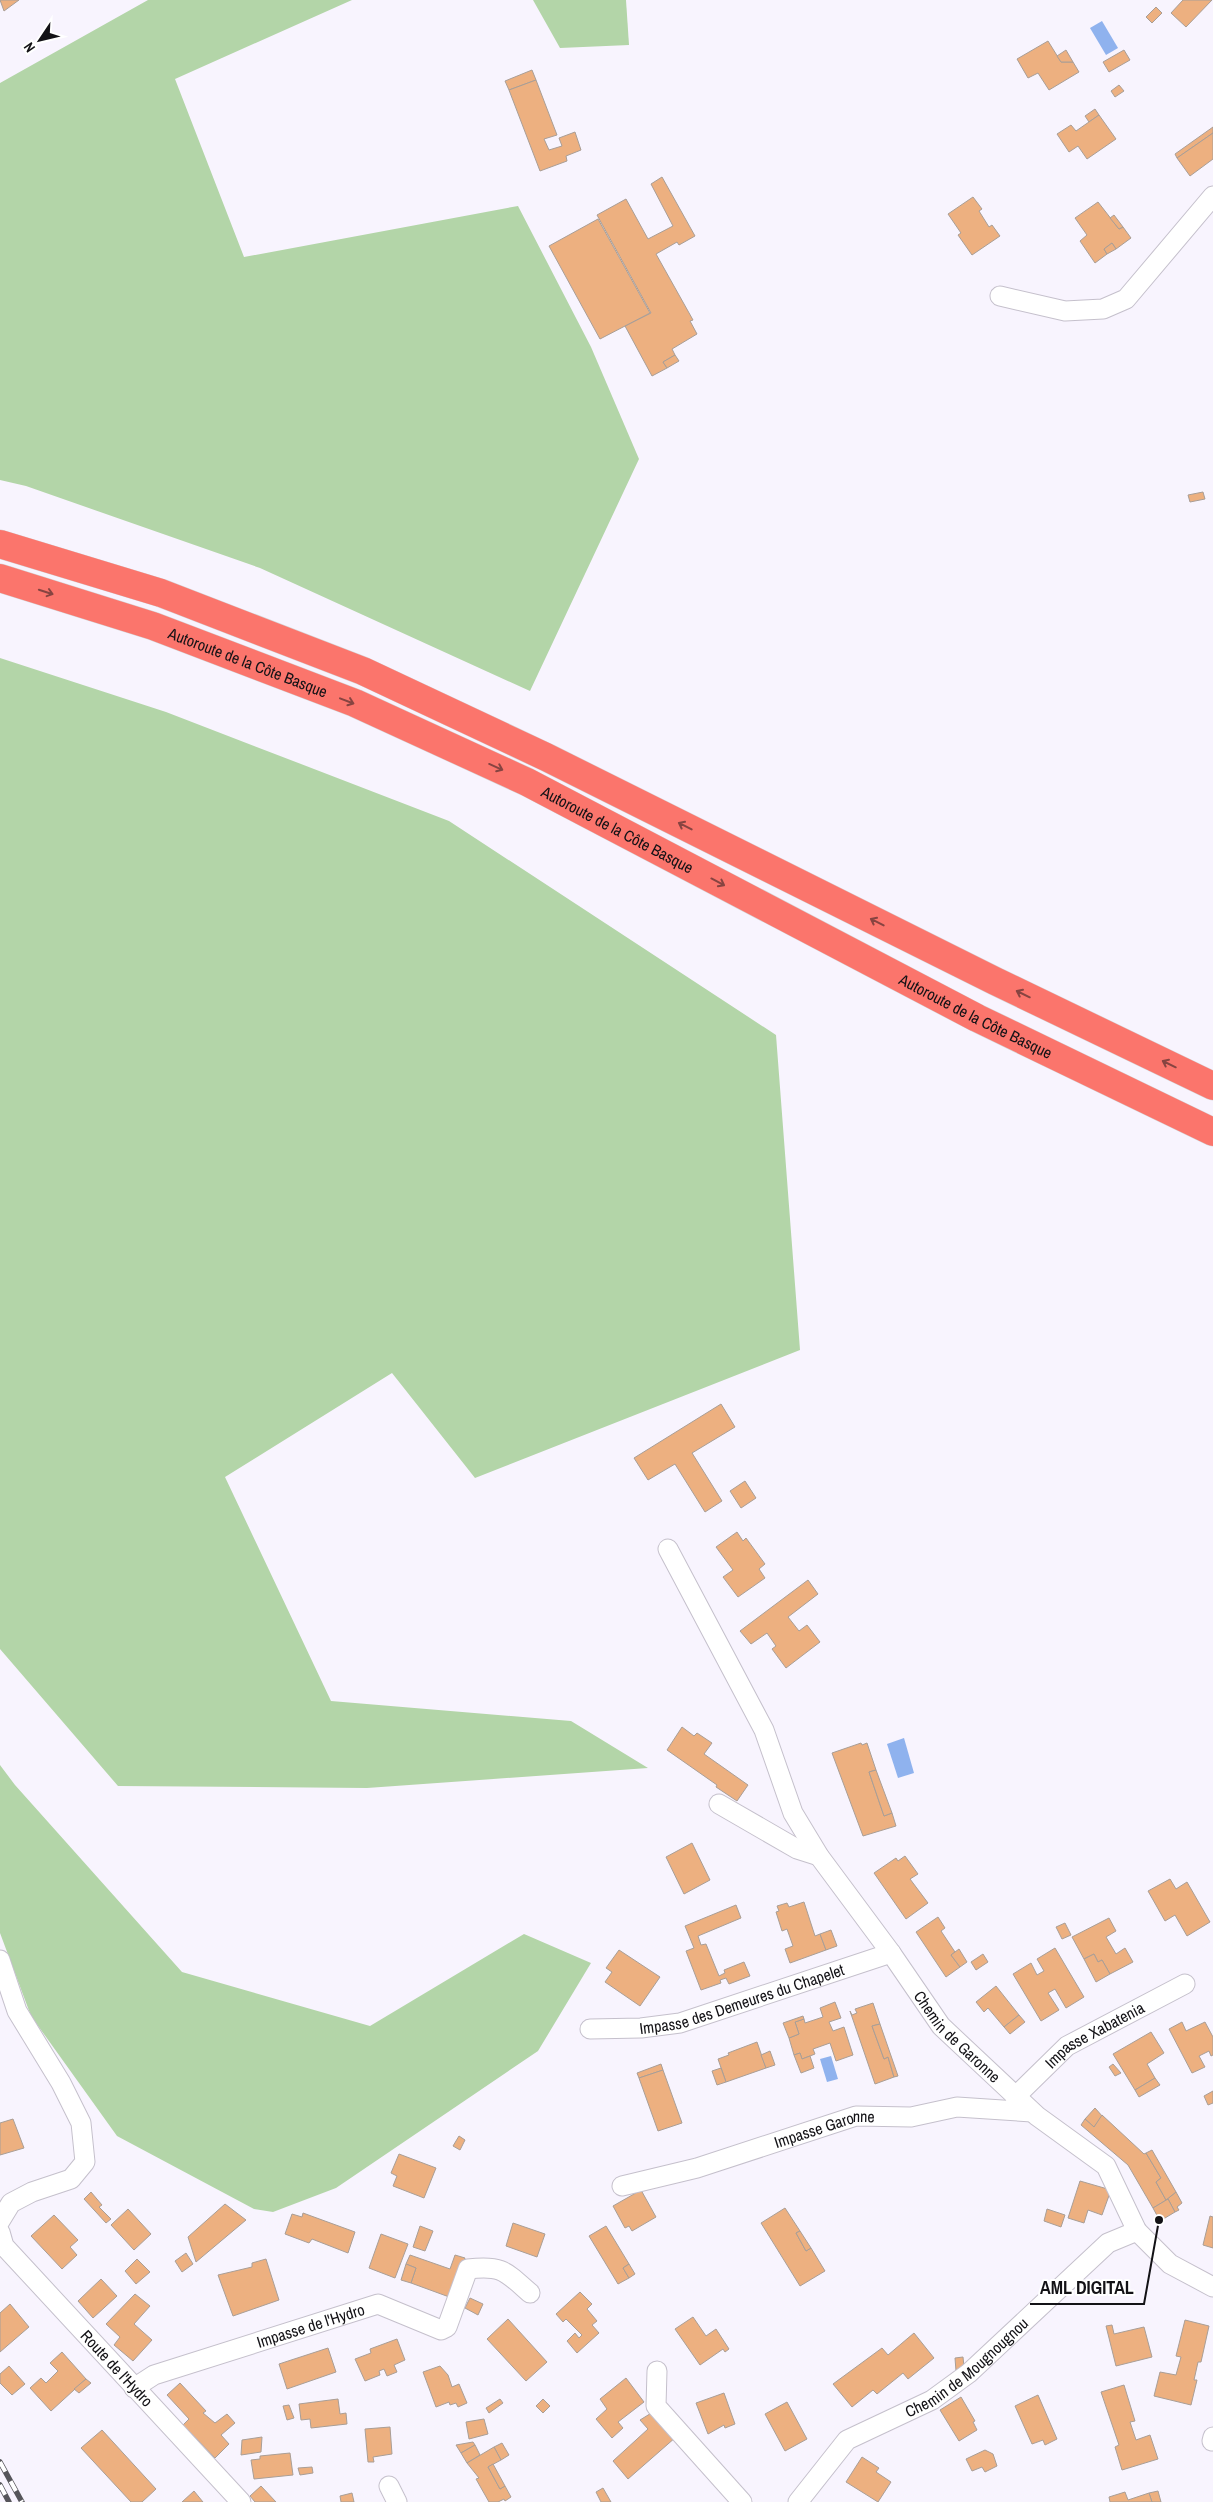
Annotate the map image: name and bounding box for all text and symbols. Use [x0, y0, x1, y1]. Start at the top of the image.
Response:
north arrow [15, 15, 65, 65]
text: N [20, 39, 39, 56]
one-way arrow [38, 588, 54, 598]
street label: Autoroute de la Côte Basque [164, 622, 331, 703]
one-way arrow [340, 697, 355, 706]
one-way arrow [488, 763, 503, 773]
street label: Autoroute de la Côte Basque [537, 780, 697, 878]
one-way arrow [678, 821, 693, 830]
one-way arrow [710, 877, 725, 887]
one-way arrow [870, 917, 885, 926]
street label: Autoroute de la Côte Basque [895, 968, 1056, 1064]
one-way arrow [1016, 989, 1031, 998]
one-way arrow [1162, 1059, 1177, 1069]
street label: Impasse des Demeures du Chapelet [638, 1958, 847, 2039]
street label: Chemin de Garonne [909, 1986, 1006, 2087]
street label: Impasse Xabatenia [1040, 1996, 1149, 2073]
street label: Impasse Garonne [771, 2105, 875, 2153]
callout: AML DIGITAL [1030, 2271, 1144, 2304]
text: AML DIGITAL [1040, 2275, 1134, 2300]
street label: Impasse de l'Hydro [254, 2298, 367, 2353]
street label: Chemin de Mougnougnou [901, 2312, 1033, 2422]
street label: Route de l'Hydro [76, 2325, 158, 2411]

